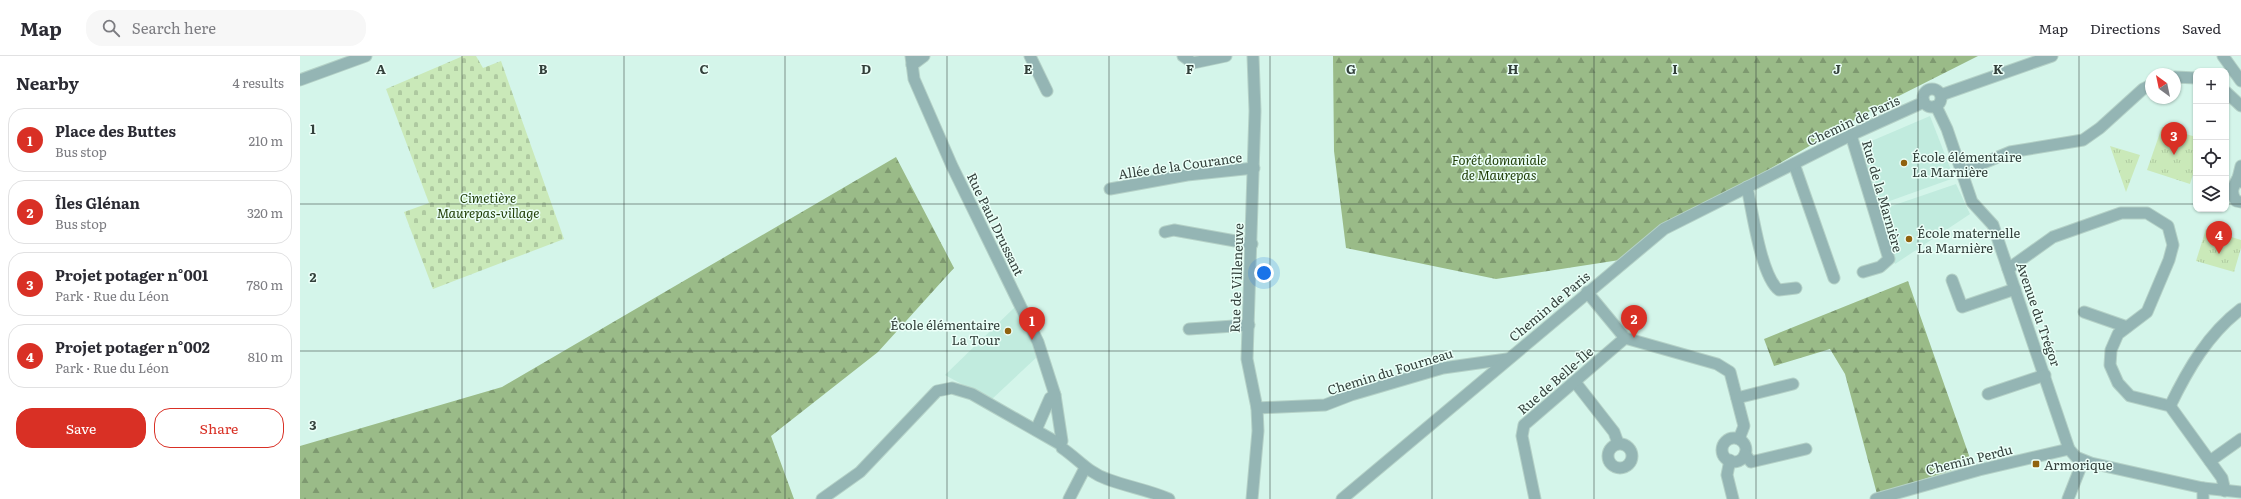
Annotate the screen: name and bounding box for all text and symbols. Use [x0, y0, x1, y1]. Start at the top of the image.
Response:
search box [86, 10, 366, 46]
text: Map [20, 14, 62, 42]
text: Search here [132, 16, 216, 39]
icon: search [100, 17, 122, 39]
text: Map [2038, 18, 2068, 38]
text: Directions [2090, 18, 2160, 38]
text: Saved [2182, 18, 2221, 38]
text: A [376, 59, 386, 78]
text: B [539, 59, 548, 78]
text: C [699, 59, 709, 78]
text: D [861, 59, 871, 78]
text: E [1024, 59, 1033, 78]
text: F [1186, 59, 1194, 78]
text: G [1346, 59, 1356, 78]
text: H [1508, 59, 1519, 78]
text: I [1672, 59, 1678, 78]
text: J [1833, 59, 1841, 78]
text: K [1993, 59, 2004, 78]
north arrow [2145, 68, 2181, 104]
map controls [2193, 68, 2229, 212]
button: + [2193, 68, 2229, 104]
text: Nearby [16, 70, 79, 95]
text: 4 results [233, 73, 284, 92]
street label: Chemin de Paris [1803, 90, 1903, 150]
button: − [2193, 104, 2229, 140]
text: Place des Buttes [55, 119, 176, 142]
text: 1 [310, 119, 316, 138]
pin: 3 [2161, 122, 2187, 155]
text: 1 [27, 131, 33, 150]
text: 210 m [248, 131, 283, 150]
street label: Rue de la Marnière [1858, 138, 1908, 254]
button: locate [2193, 140, 2229, 176]
text: Bus stop [55, 142, 107, 161]
street label: Allée de la Courance [1117, 147, 1243, 183]
place label: École élémentaire La Marnière [1912, 147, 2022, 181]
park label: Forêt domaniale de Maurepas [1452, 150, 1546, 184]
marker: École élémentaire La Marnière [1899, 158, 1909, 168]
street label: Rue Paul Drussant [963, 169, 1030, 279]
button: layers [2193, 176, 2229, 212]
park label: Cimetière Maurepas-village [437, 188, 539, 222]
text: Îles Glénan [55, 191, 140, 214]
text: 2 [27, 203, 33, 222]
text: 320 m [247, 203, 283, 222]
text: Bus stop [55, 214, 107, 233]
pin: 4 [2206, 221, 2232, 254]
street label: Rue de Villeneuve [1225, 223, 1247, 333]
place label: École maternelle La Marnière [1917, 223, 2021, 257]
marker: École maternelle La Marnière [1904, 234, 1914, 244]
street label: Avenue du Trégor [2012, 259, 2066, 370]
text: Projet potager n°001 [55, 263, 208, 286]
your location [1254, 263, 1274, 283]
street label: Chemin de Paris [1504, 266, 1594, 346]
text: 2 [310, 267, 317, 286]
text: 3 [26, 275, 34, 294]
text: 780 m [247, 275, 283, 294]
text: Park · Rue du Léon [55, 286, 169, 305]
pin: 2 [1621, 305, 1647, 338]
pin: 1 [1019, 307, 1045, 340]
place label: École élémentaire La Tour [890, 315, 1001, 349]
marker: École élémentaire La Tour [1003, 326, 1013, 336]
text: Projet potager n°002 [55, 335, 210, 358]
street label: Rue de Belle-Île [1513, 342, 1597, 418]
street label: Chemin du Fourneau [1325, 343, 1455, 399]
text: 4 [26, 347, 34, 366]
text: 810 m [248, 347, 283, 366]
text: Park · Rue du Léon [55, 358, 169, 377]
button: Save [16, 408, 146, 448]
button: Share [154, 408, 284, 448]
text: 3 [309, 415, 317, 434]
street label: Chemin Perdu [1924, 439, 2014, 479]
place label: Armorique [2044, 455, 2113, 474]
marker: Armorique [2031, 459, 2041, 469]

